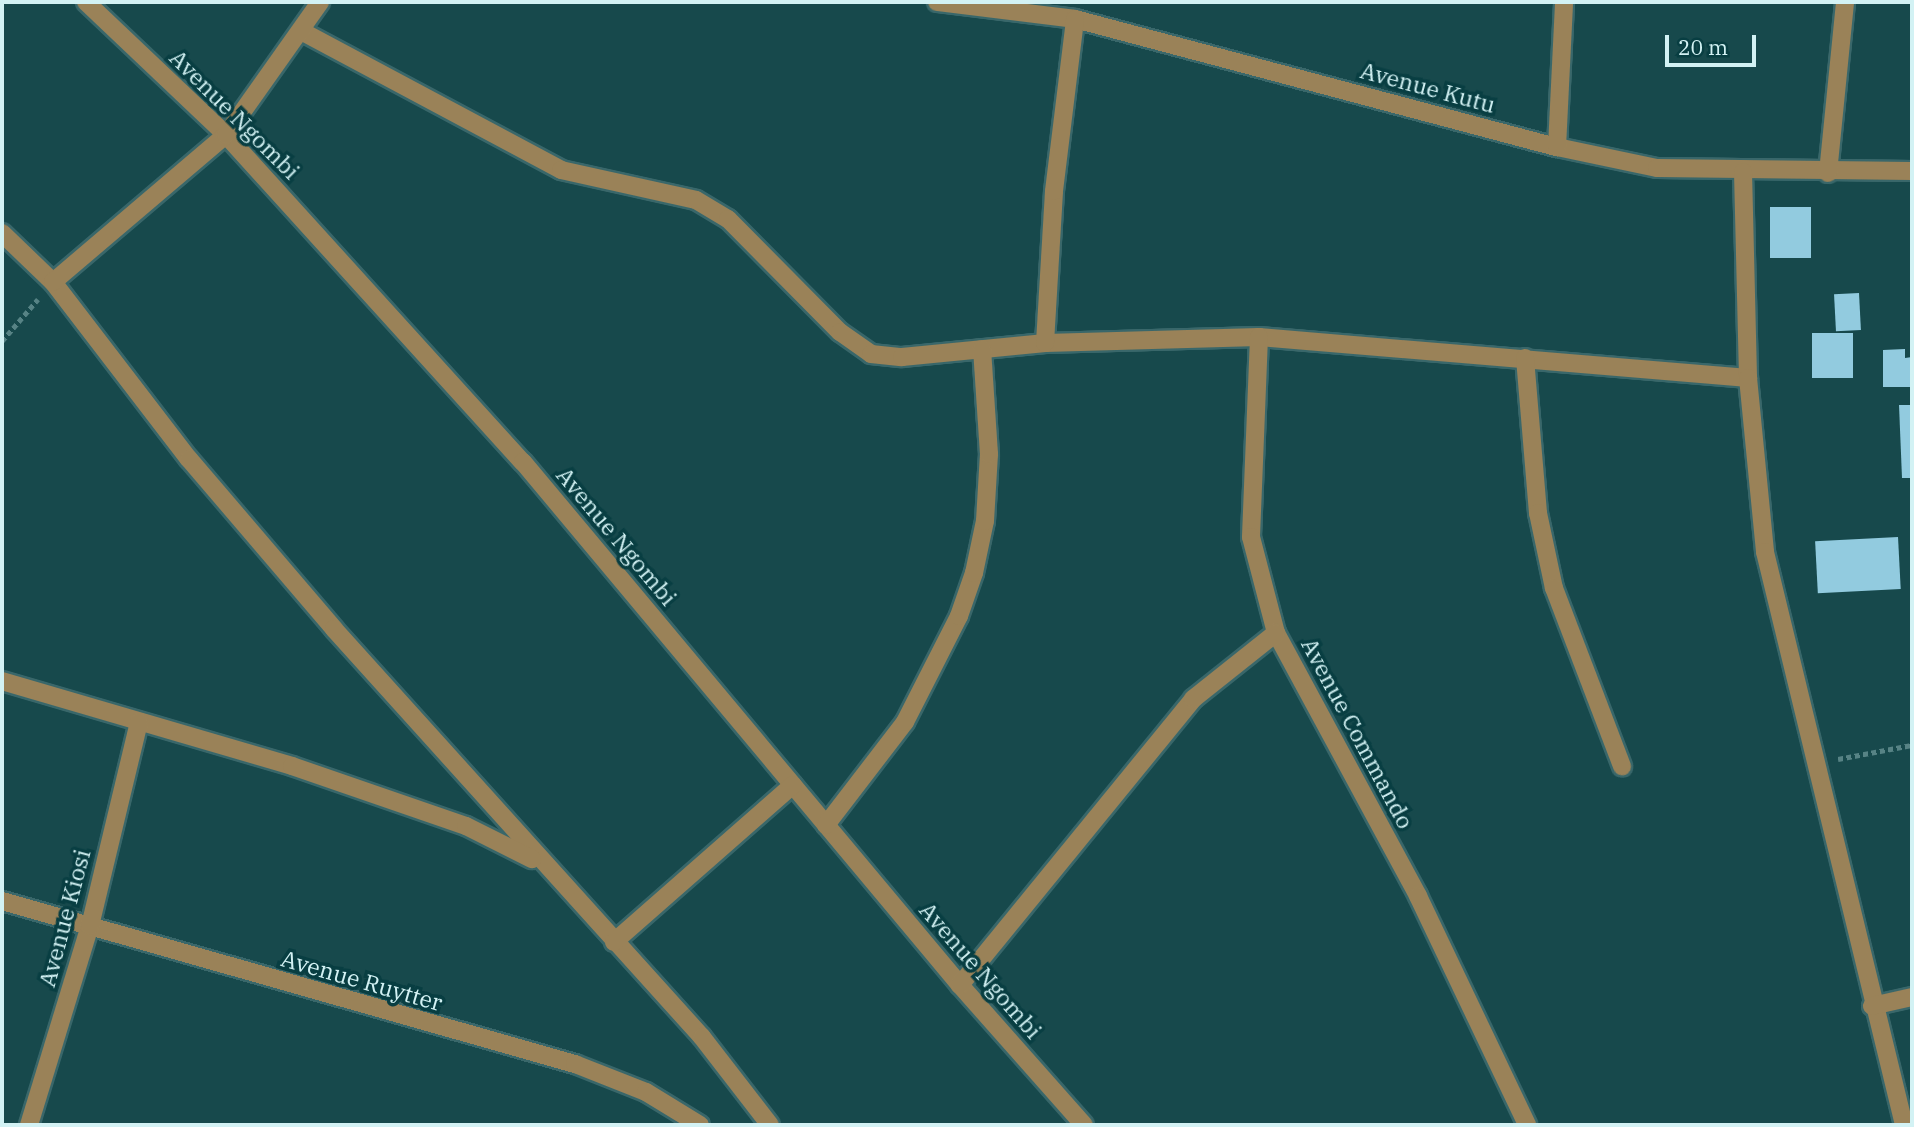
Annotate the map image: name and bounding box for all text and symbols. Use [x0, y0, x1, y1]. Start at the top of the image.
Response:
scale bar [1669, 21, 1760, 65]
text: 20 m [1678, 33, 1728, 61]
street label: Avenue Ngombi [164, 43, 306, 185]
street label: Avenue Kutu [1358, 56, 1498, 118]
street label: Avenue Ngombi [551, 461, 683, 611]
street label: Avenue Commando [1296, 633, 1420, 833]
street label: Avenue Kiosi [32, 846, 96, 990]
street label: Avenue Ngombi [914, 896, 1048, 1044]
street label: Avenue Ruytter [278, 944, 446, 1016]

